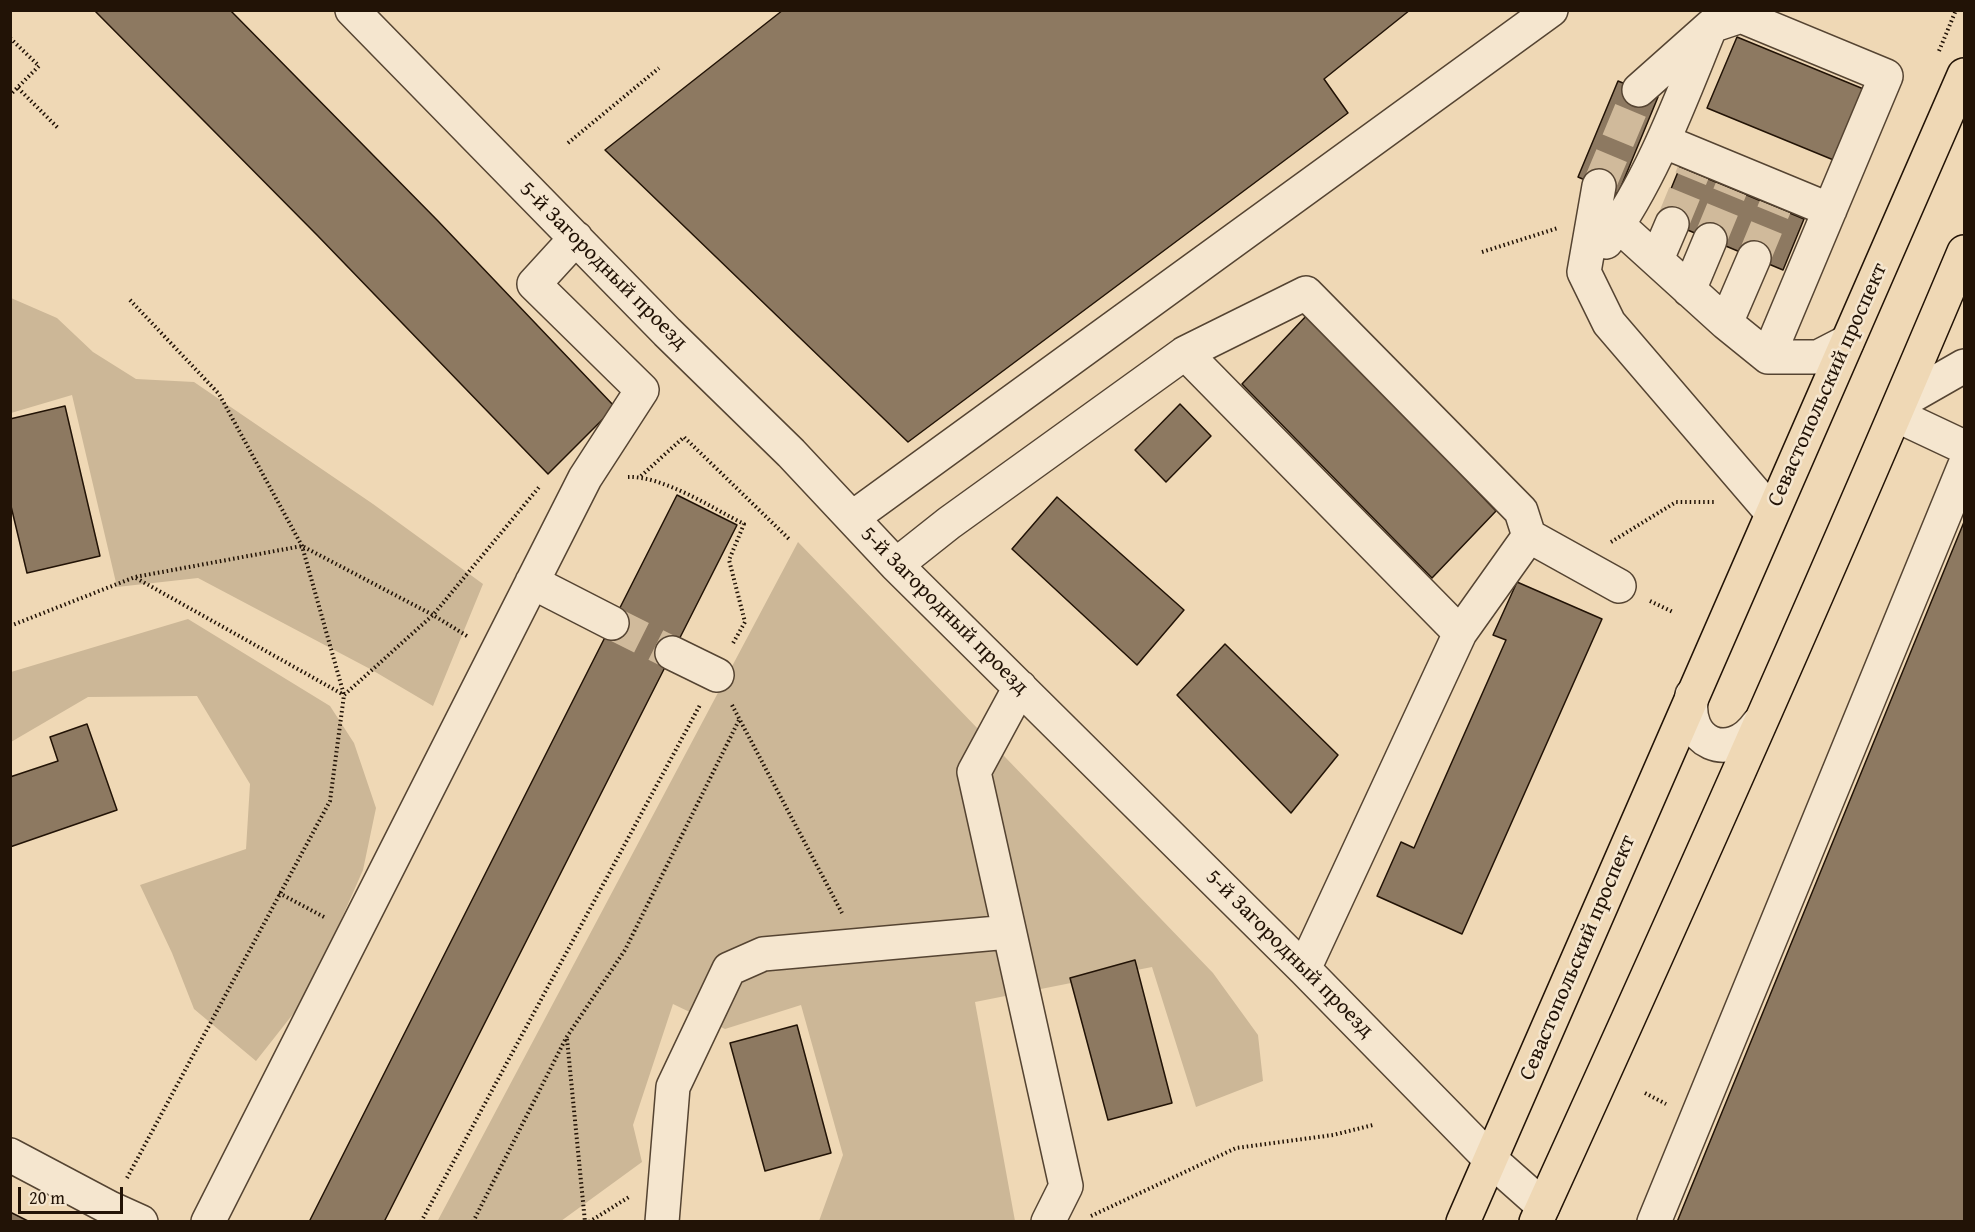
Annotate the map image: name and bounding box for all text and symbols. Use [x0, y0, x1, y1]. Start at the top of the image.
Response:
street label: 5-й Загородный проезд [513, 176, 693, 356]
street label: Севастопольский проспект [1762, 259, 1894, 511]
street label: 5-й Загородный проезд [854, 521, 1034, 701]
street label: Севастопольский проспект [1514, 832, 1642, 1084]
street label: 5-й Загородный проезд [1199, 864, 1379, 1044]
scale bar [21, 1175, 126, 1213]
text: 20 m [29, 1184, 65, 1211]

